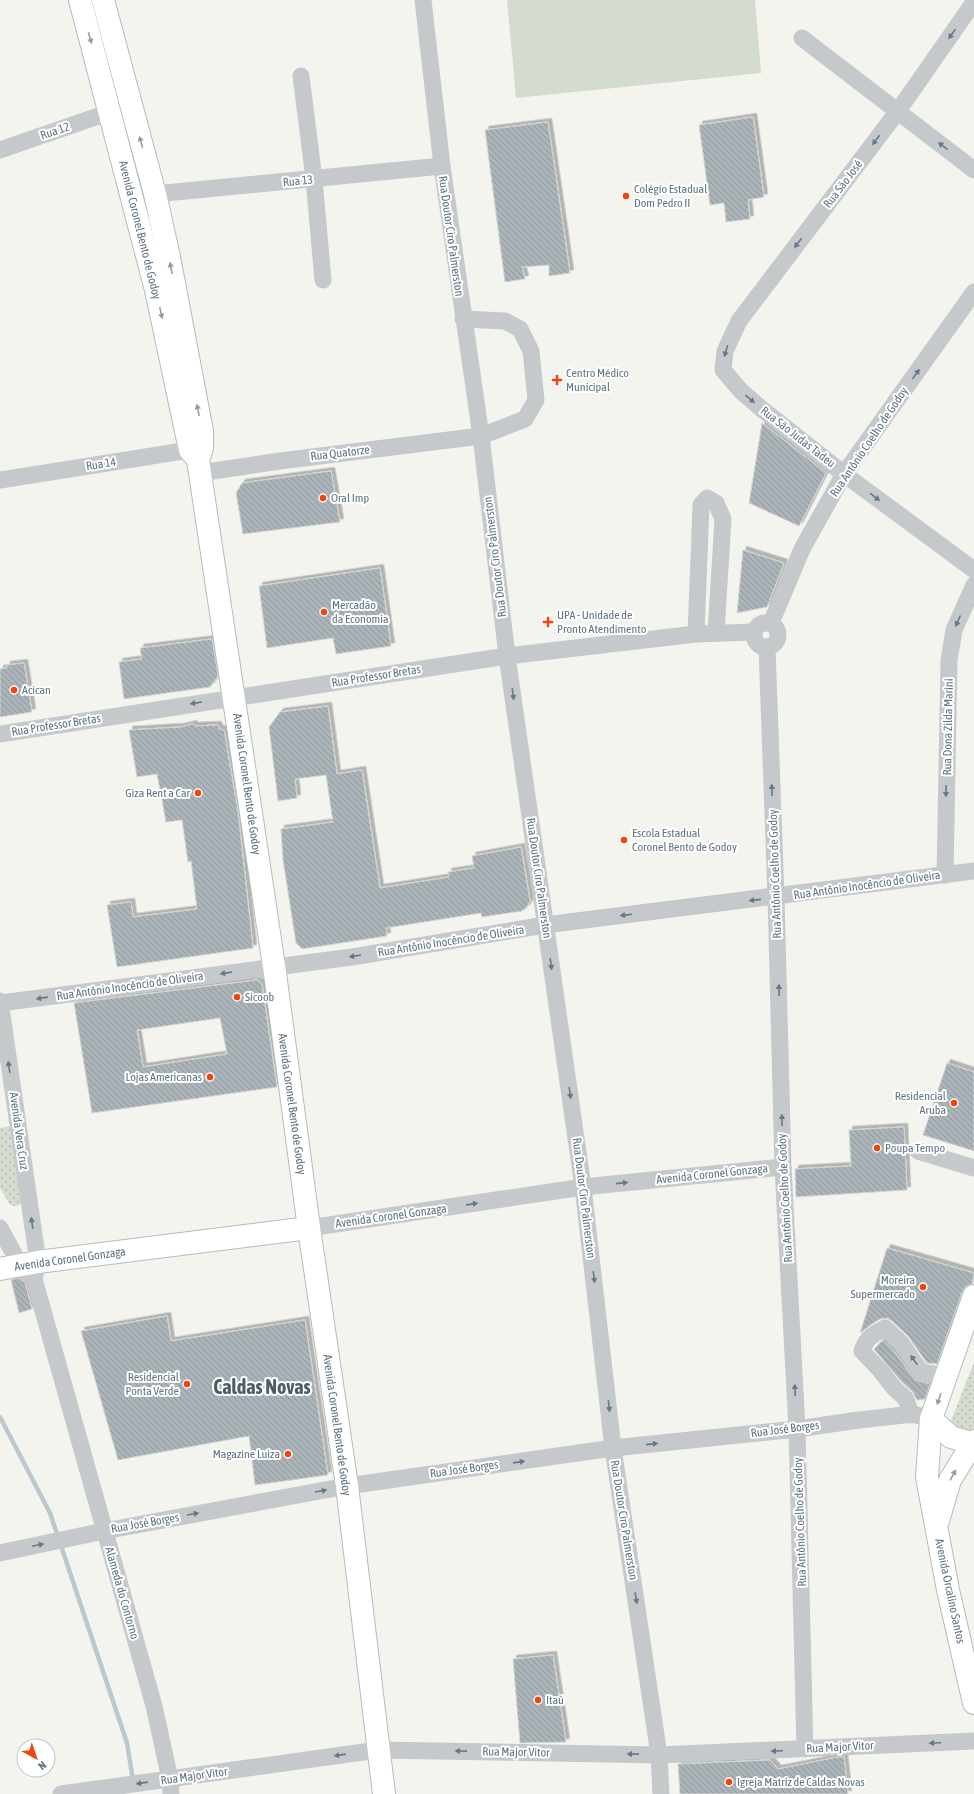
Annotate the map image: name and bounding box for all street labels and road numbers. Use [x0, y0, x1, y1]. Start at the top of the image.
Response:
street label: Rua 12 [38, 119, 72, 143]
street label: Rua São José [821, 157, 865, 211]
street label: Avenida Coronel Bento de Godoy [116, 159, 164, 301]
street label: Rua 13 [282, 172, 314, 190]
street label: Rua Doutor Ciro Palmerston [436, 175, 466, 297]
street label: Rua Antônio Coelho de Godoy [827, 384, 911, 499]
street label: Rua São Judas Tadeu [758, 404, 838, 471]
street label: Rua Quatorze [310, 442, 370, 464]
street label: Rua 14 [85, 455, 117, 473]
street label: Rua Doutor Ciro Palmerston [481, 496, 509, 618]
street label: Rua Professor Bretas [330, 662, 422, 690]
street label: Rua Dona Zilda Marini [940, 678, 956, 776]
street label: Rua Professor Bretas [10, 711, 102, 739]
street label: Avenida Coronel Bento de Godoy [230, 712, 264, 856]
street label: Rua Antônio Coelho de Godoy [766, 809, 784, 939]
street label: Rua Doutor Ciro Palmerston [524, 817, 554, 939]
street label: Rua Antônio Inocêncio de Oliveira [793, 868, 941, 902]
street label: Rua Antônio Inocêncio de Oliveira [377, 923, 525, 959]
street label: Rua Antônio Inocêncio de Oliveira [56, 969, 204, 1003]
street label: Avenida Coronel Bento de Godoy [275, 1032, 309, 1176]
street label: Avenida Vera Cruz [7, 1091, 31, 1171]
street label: Rua Antônio Coelho de Godoy [775, 1133, 795, 1263]
street label: Rua Doutor Ciro Palmerston [570, 1137, 598, 1259]
street label: Avenida Coronel Gonzaga [655, 1161, 769, 1187]
street label: Avenida Coronel Gonzaga [334, 1201, 448, 1231]
street label: Avenida Coronel Gonzaga [13, 1244, 127, 1274]
street label: Avenida Coronel Bento de Godoy [320, 1353, 354, 1497]
street label: Rua José Borges [750, 1418, 820, 1440]
street label: Rua José Borges [429, 1457, 499, 1481]
street label: Rua Antônio Coelho de Godoy [791, 1457, 809, 1587]
street label: Rua Doutor Ciro Palmerston [608, 1459, 640, 1581]
street label: Rua José Borges [110, 1510, 180, 1536]
street label: Avenida Orcalino Santos [932, 1537, 968, 1645]
street label: Alameda do Contorno [102, 1545, 142, 1641]
street label: Rua Major Vitor [806, 1738, 874, 1756]
street label: Rua Major Vitor [482, 1744, 550, 1760]
street label: Rua Major Vitor [160, 1764, 229, 1788]

